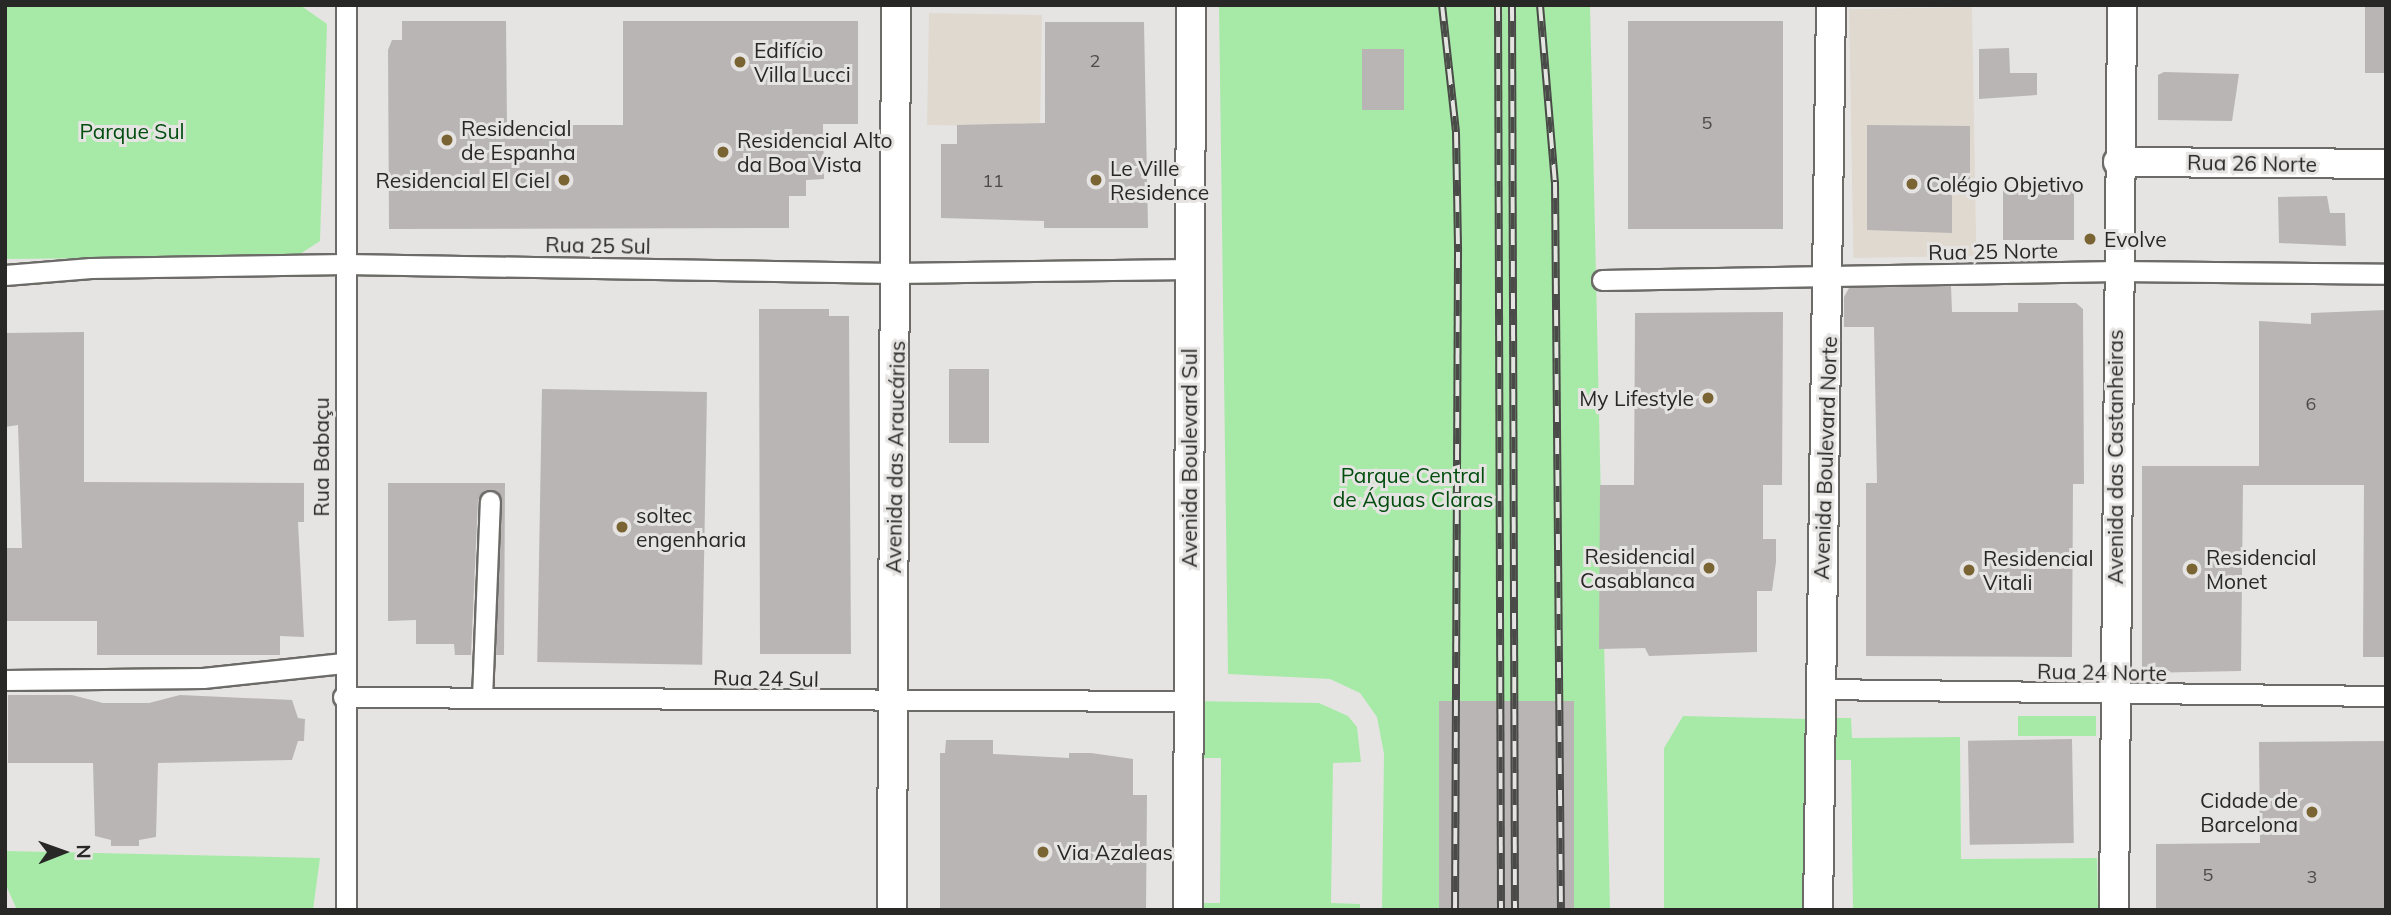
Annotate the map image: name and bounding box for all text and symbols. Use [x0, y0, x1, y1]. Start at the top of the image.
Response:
place label: Edifício Villa Lucci [754, 37, 851, 87]
house number: 2 [1090, 50, 1100, 72]
marker: Edifício Villa Lucci [732, 54, 748, 70]
house number: 5 [1702, 112, 1712, 134]
place label: Residencial de Espanha [461, 115, 576, 165]
park label: Parque Sul [79, 118, 185, 144]
place label: Residencial Alto da Boa Vista [737, 127, 893, 177]
marker: Residencial de Espanha [439, 132, 455, 148]
marker: Residencial Alto da Boa Vista [715, 144, 731, 160]
street label: Rua 26 Norte [2187, 149, 2317, 177]
place label: Le Ville Residence [1110, 155, 1209, 205]
place label: Residencial El Ciel [375, 167, 550, 193]
house number: 11 [982, 170, 1004, 192]
place label: Colégio Objetivo [1926, 171, 2084, 197]
marker: Residencial El Ciel [556, 172, 572, 188]
marker: Le Ville Residence [1088, 172, 1104, 188]
marker: Colégio Objetivo [1904, 176, 1920, 192]
place label: Evolve [2104, 226, 2167, 252]
street label: Rua 25 Sul [545, 231, 651, 259]
marker: Evolve [2082, 231, 2098, 247]
street label: Rua 25 Norte [1928, 237, 2058, 265]
street label: Avenida das Castanheiras [2102, 330, 2128, 584]
street label: Avenida Boulevard Norte [1808, 336, 1842, 580]
street label: Avenida das Araucárias [880, 340, 910, 574]
street label: Avenida Boulevard Sul [1176, 348, 1202, 568]
place label: My Lifestyle [1579, 385, 1694, 411]
marker: My Lifestyle [1700, 390, 1716, 406]
house number: 6 [2306, 393, 2316, 415]
street label: Rua Babaçu [308, 397, 334, 517]
park label: Parque Central de Águas Claras [1333, 462, 1493, 512]
place label: soltec engenharia [636, 502, 746, 552]
marker: soltec engenharia [614, 519, 630, 535]
place label: Residencial Casablanca [1580, 543, 1695, 593]
place label: Residencial Monet [2206, 544, 2316, 594]
place label: Residencial Vitali [1983, 545, 2093, 595]
marker: Residencial Casablanca [1701, 560, 1717, 576]
marker: Residencial Monet [2184, 561, 2200, 577]
marker: Residencial Vitali [1961, 562, 1977, 578]
street label: Rua 24 Norte [2037, 658, 2167, 686]
street label: Rua 24 Sul [713, 664, 819, 692]
place label: Cidade de Barcelona [2200, 787, 2298, 837]
marker: Cidade de Barcelona [2304, 804, 2320, 820]
north arrow [28, 817, 98, 887]
place label: Via Azaleas [1057, 839, 1173, 865]
text: N [72, 844, 96, 859]
marker: Via Azaleas [1035, 844, 1051, 860]
house number: 5 [2203, 864, 2213, 886]
house number: 3 [2307, 866, 2317, 888]

